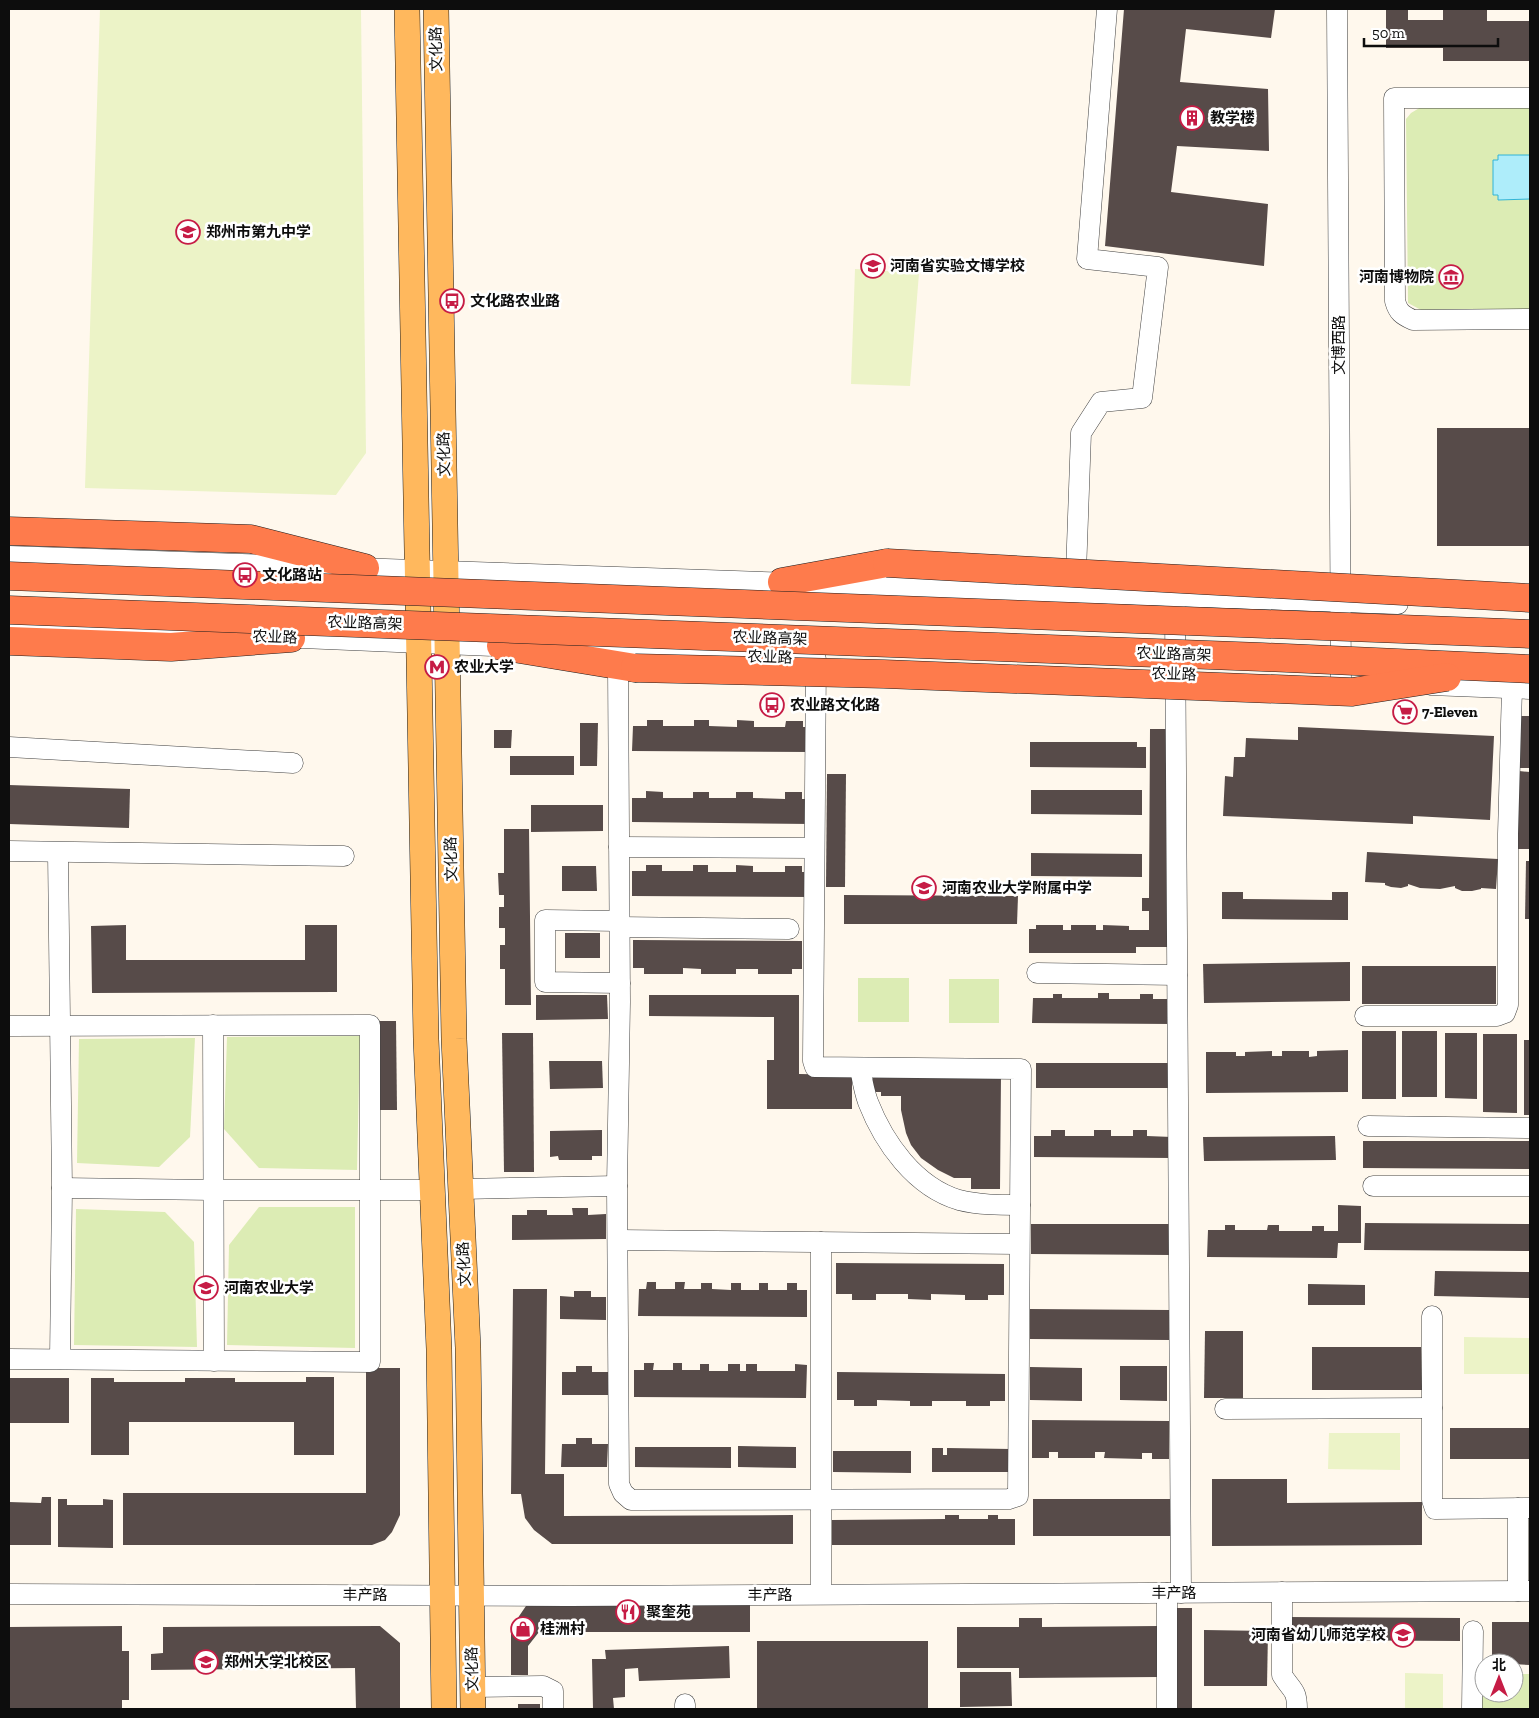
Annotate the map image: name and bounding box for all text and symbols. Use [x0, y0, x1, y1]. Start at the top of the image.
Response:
scale bar [1364, 15, 1498, 47]
text: 50 m [1372, 24, 1405, 42]
street label: 文化路 [427, 26, 445, 72]
building icon: 教学楼 [1179, 105, 1205, 131]
place label: 教学楼 [1210, 109, 1255, 127]
school or university icon: 郑州市第九中学 [175, 219, 201, 245]
place label: 郑州市第九中学 [206, 223, 311, 241]
school or university icon: 河南省实验文博学校 [860, 253, 886, 279]
place label: 河南省实验文博学校 [890, 257, 1025, 275]
museum icon: 河南博物院 [1438, 264, 1464, 290]
place label: 河南博物院 [1359, 268, 1434, 286]
bus stop icon: 文化路农业路 [439, 288, 465, 314]
place label: 文化路农业路 [470, 292, 560, 310]
street label: 文博西路 [1330, 315, 1348, 375]
street label: 文化路 [435, 431, 453, 477]
bus stop icon: 文化路站 [232, 562, 258, 588]
place label: 文化路站 [262, 566, 322, 584]
street label: 农业路高架 [327, 613, 403, 633]
street label: 农业路 [252, 627, 298, 647]
street label: 农业路高架 [732, 628, 808, 648]
street label: 农业路高架 [1136, 644, 1212, 664]
street label: 农业路 [747, 647, 793, 667]
metro station icon: 农业大学 [424, 654, 450, 680]
place label: 农业大学 [454, 658, 514, 676]
street label: 农业路 [1151, 664, 1197, 684]
bus stop icon: 农业路文化路 [759, 692, 785, 718]
place label: 农业路文化路 [790, 696, 880, 714]
supermarket icon: 7-Eleven [1392, 699, 1418, 725]
place label: 7-Eleven [1422, 703, 1478, 721]
street label: 文化路 [442, 836, 460, 882]
school or university icon: 河南农业大学附属中学 [911, 875, 937, 901]
place label: 河南农业大学附属中学 [942, 879, 1092, 897]
street label: 文化路 [454, 1241, 474, 1287]
school or university icon: 河南农业大学 [193, 1275, 219, 1301]
place label: 河南农业大学 [224, 1279, 314, 1297]
street label: 丰产路 [1151, 1584, 1197, 1602]
street label: 丰产路 [342, 1586, 388, 1604]
street label: 丰产路 [747, 1586, 793, 1604]
restaurant icon: 聚奎苑 [615, 1599, 641, 1625]
place label: 聚奎苑 [646, 1603, 691, 1621]
shop icon: 桂洲村 [510, 1616, 536, 1642]
place label: 桂洲村 [540, 1620, 585, 1638]
school or university icon: 河南省幼儿师范学校 [1390, 1622, 1416, 1648]
place label: 河南省幼儿师范学校 [1251, 1626, 1386, 1644]
street label: 文化路 [463, 1646, 481, 1692]
school or university icon: 郑州大学北校区 [193, 1649, 219, 1675]
place label: 郑州大学北校区 [224, 1653, 329, 1671]
north arrow [1474, 1653, 1524, 1703]
text: 北 [1492, 1657, 1506, 1674]

